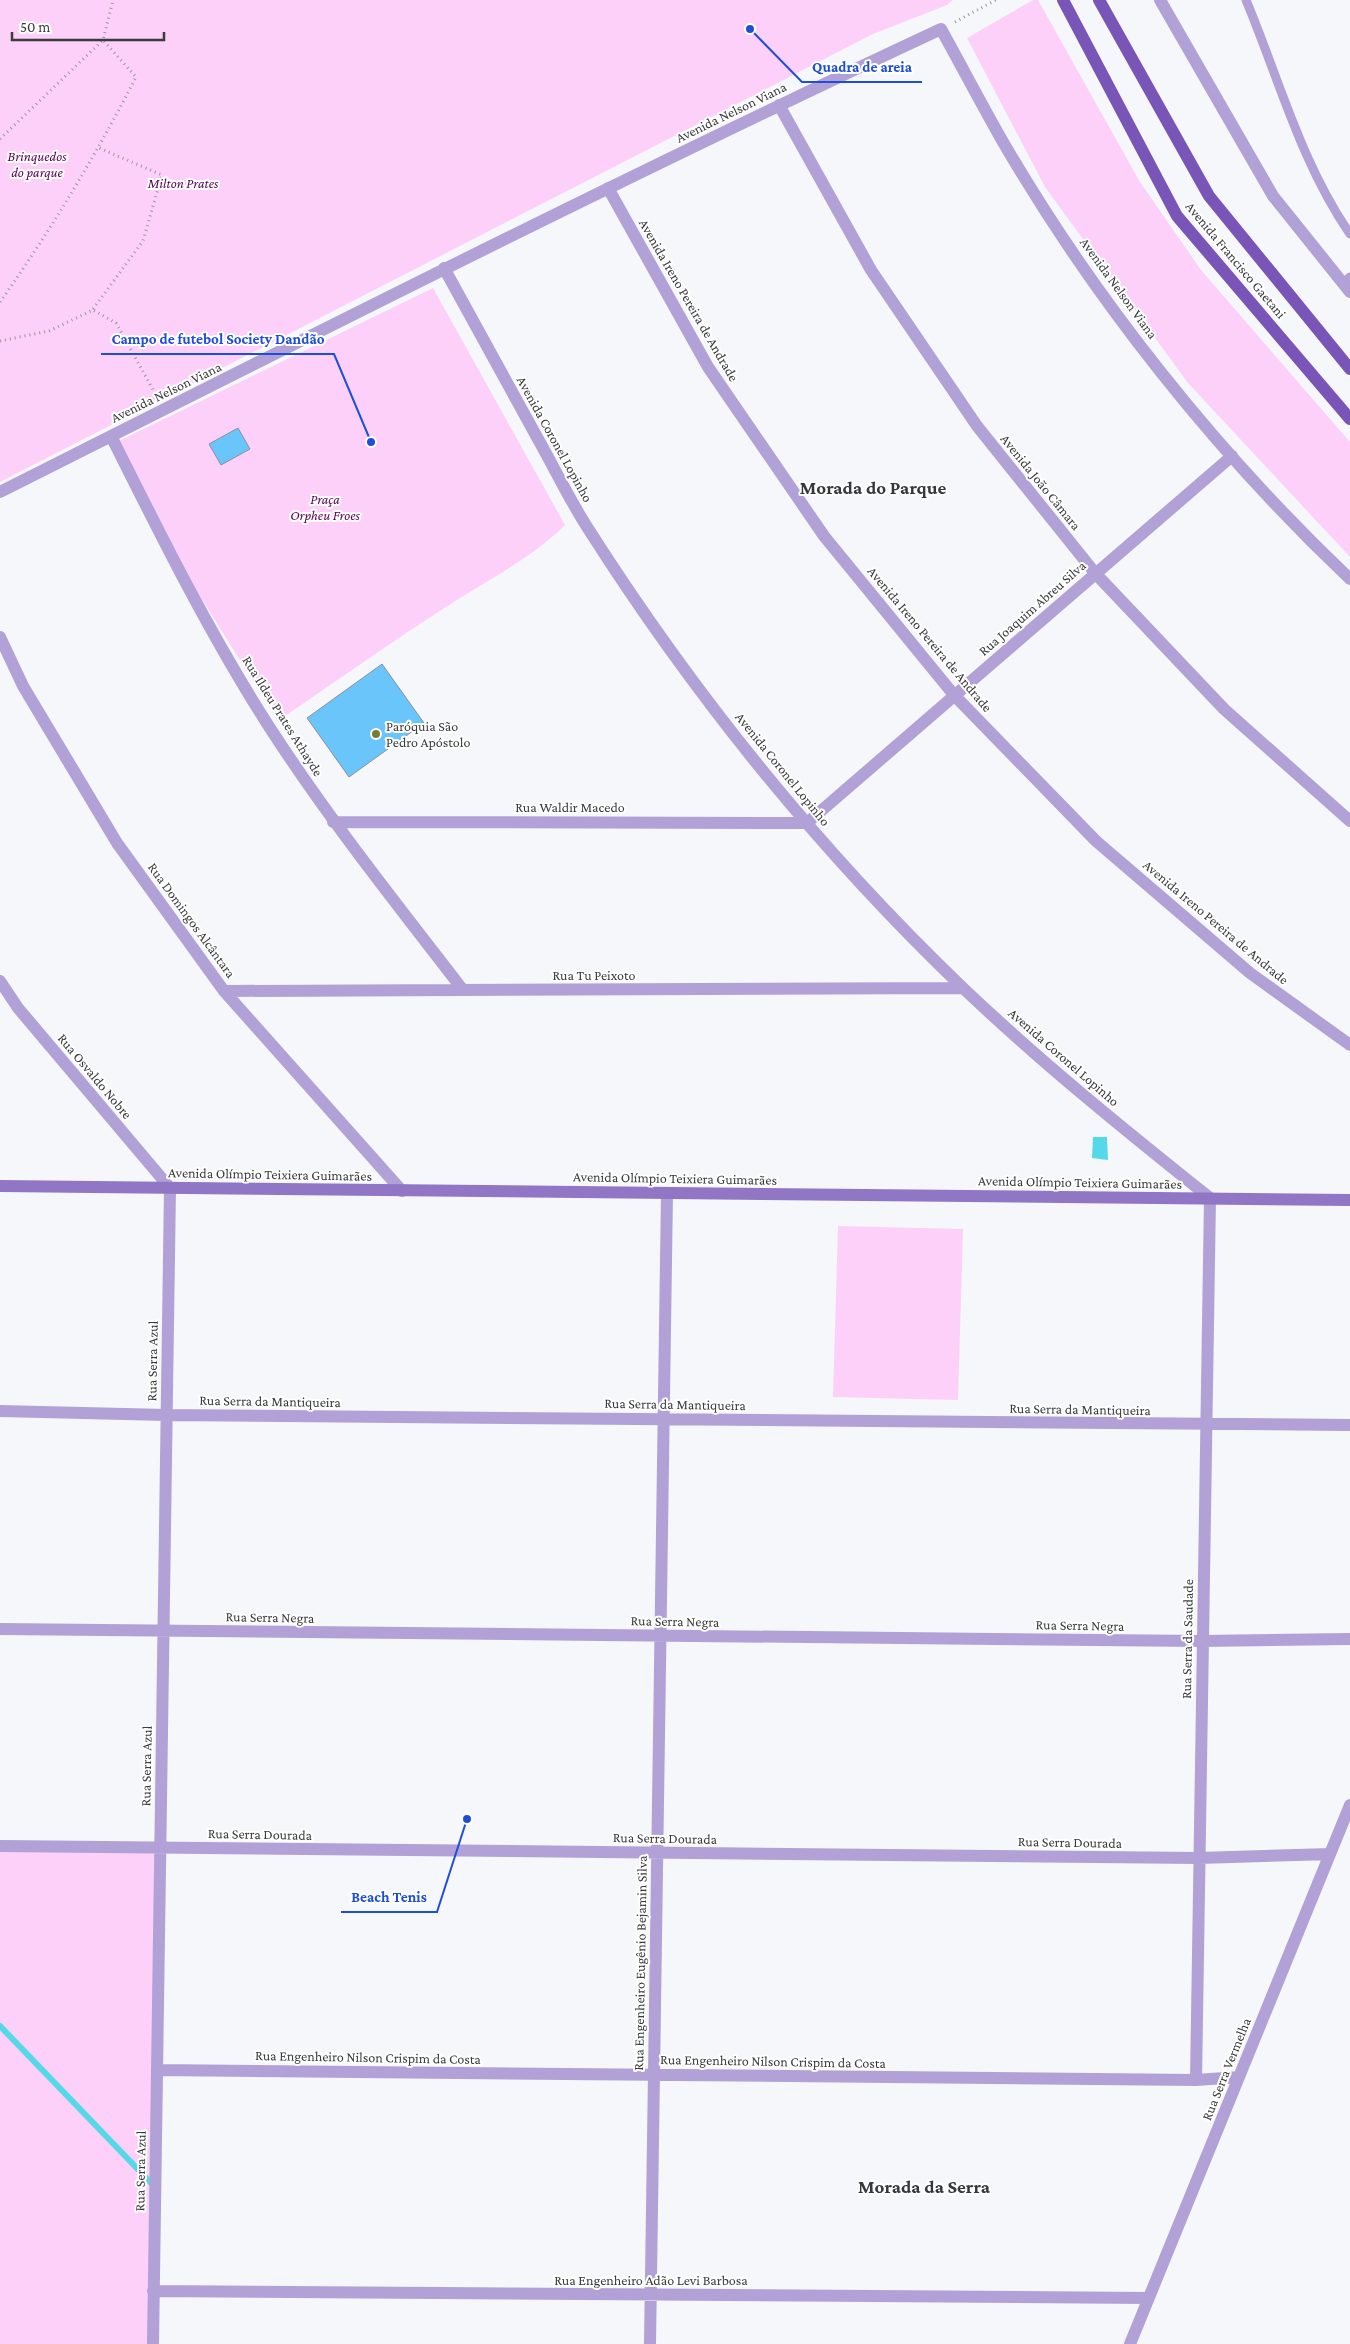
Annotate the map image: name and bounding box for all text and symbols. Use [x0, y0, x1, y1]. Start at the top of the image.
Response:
scale bar [12, 10, 165, 42]
text: 50 m [20, 19, 50, 35]
callout: Quadra de areia [802, 52, 922, 82]
text: Quadra de areia [812, 59, 913, 75]
street label: Avenida Nelson Viana [673, 78, 789, 146]
park label: Brinquedos do parque [8, 148, 67, 180]
park label: Milton Prates [147, 175, 219, 191]
street label: Avenida Francisco Gaetani [1183, 198, 1290, 322]
street label: Avenida Ireno Pereira de Andrade [636, 216, 742, 384]
street label: Avenida Nelson Viana [1077, 234, 1161, 342]
callout: Campo de futebol Society Dandão [101, 324, 334, 354]
text: Campo de futebol Society Dandão [111, 331, 325, 347]
street label: Avenida Nelson Viana [108, 358, 224, 426]
street label: Avenida Coronel Lopinho [514, 373, 596, 505]
street label: Avenida João Câmara [997, 431, 1085, 533]
district label: Morada do Parque [800, 477, 946, 498]
park label: Praça Orpheu Froes [290, 491, 361, 523]
street label: Rua Joaquim Abreu Silva [975, 557, 1089, 659]
street label: Avenida Ireno Pereira de Andrade [864, 563, 996, 715]
street label: Rua Ildeu Prates Athayde [239, 653, 327, 779]
street label: Avenida Coronel Lopinho [732, 709, 834, 829]
place label: Paróquia São Pedro Apóstolo [386, 718, 470, 750]
marker: Paróquia São Pedro Apóstolo [370, 728, 382, 740]
street label: Rua Waldir Macedo [515, 799, 625, 815]
street label: Avenida Ireno Pereira de Andrade [1140, 856, 1292, 988]
street label: Rua Domingos Alcântara [145, 859, 239, 981]
street label: Rua Tu Peixoto [552, 967, 636, 983]
street label: Avenida Coronel Lopinho [1005, 1005, 1123, 1109]
street label: Rua Osvaldo Nobre [55, 1030, 135, 1122]
street label: Avenida Olímpio Teixiera Guimarães [168, 1164, 372, 1184]
street label: Avenida Olímpio Teixiera Guimarães [573, 1168, 777, 1188]
street label: Avenida Olímpio Teixiera Guimarães [978, 1172, 1182, 1192]
street label: Rua Serra Azul [143, 1320, 161, 1401]
street label: Rua Serra da Mantiqueira [199, 1392, 341, 1410]
street label: Rua Serra da Mantiqueira [604, 1395, 746, 1413]
street label: Rua Serra da Mantiqueira [1009, 1400, 1151, 1418]
street label: Rua Serra da Saudade [1178, 1579, 1196, 1699]
street label: Rua Serra Negra [225, 1608, 315, 1626]
street label: Rua Serra Negra [630, 1612, 720, 1630]
street label: Rua Serra Negra [1035, 1616, 1125, 1634]
street label: Rua Serra Azul [137, 1725, 155, 1806]
street label: Rua Serra Dourada [208, 1825, 313, 1843]
street label: Rua Serra Dourada [613, 1829, 718, 1847]
street label: Rua Serra Dourada [1018, 1833, 1123, 1851]
street label: Rua Engenheiro Eugênio Bejamin Silva [630, 1855, 651, 2071]
callout: Beach Tenis [341, 1882, 437, 1912]
text: Beach Tenis [351, 1889, 427, 1905]
street label: Rua Serra Vermelha [1198, 2015, 1254, 2123]
street label: Rua Engenheiro Nilson Crispim da Costa [255, 2047, 482, 2067]
street label: Rua Engenheiro Nilson Crispim da Costa [660, 2051, 887, 2071]
street label: Rua Serra Azul [131, 2130, 149, 2211]
district label: Morada da Serra [858, 2176, 991, 2197]
street label: Rua Engenheiro Adão Levi Barbosa [554, 2272, 748, 2288]

